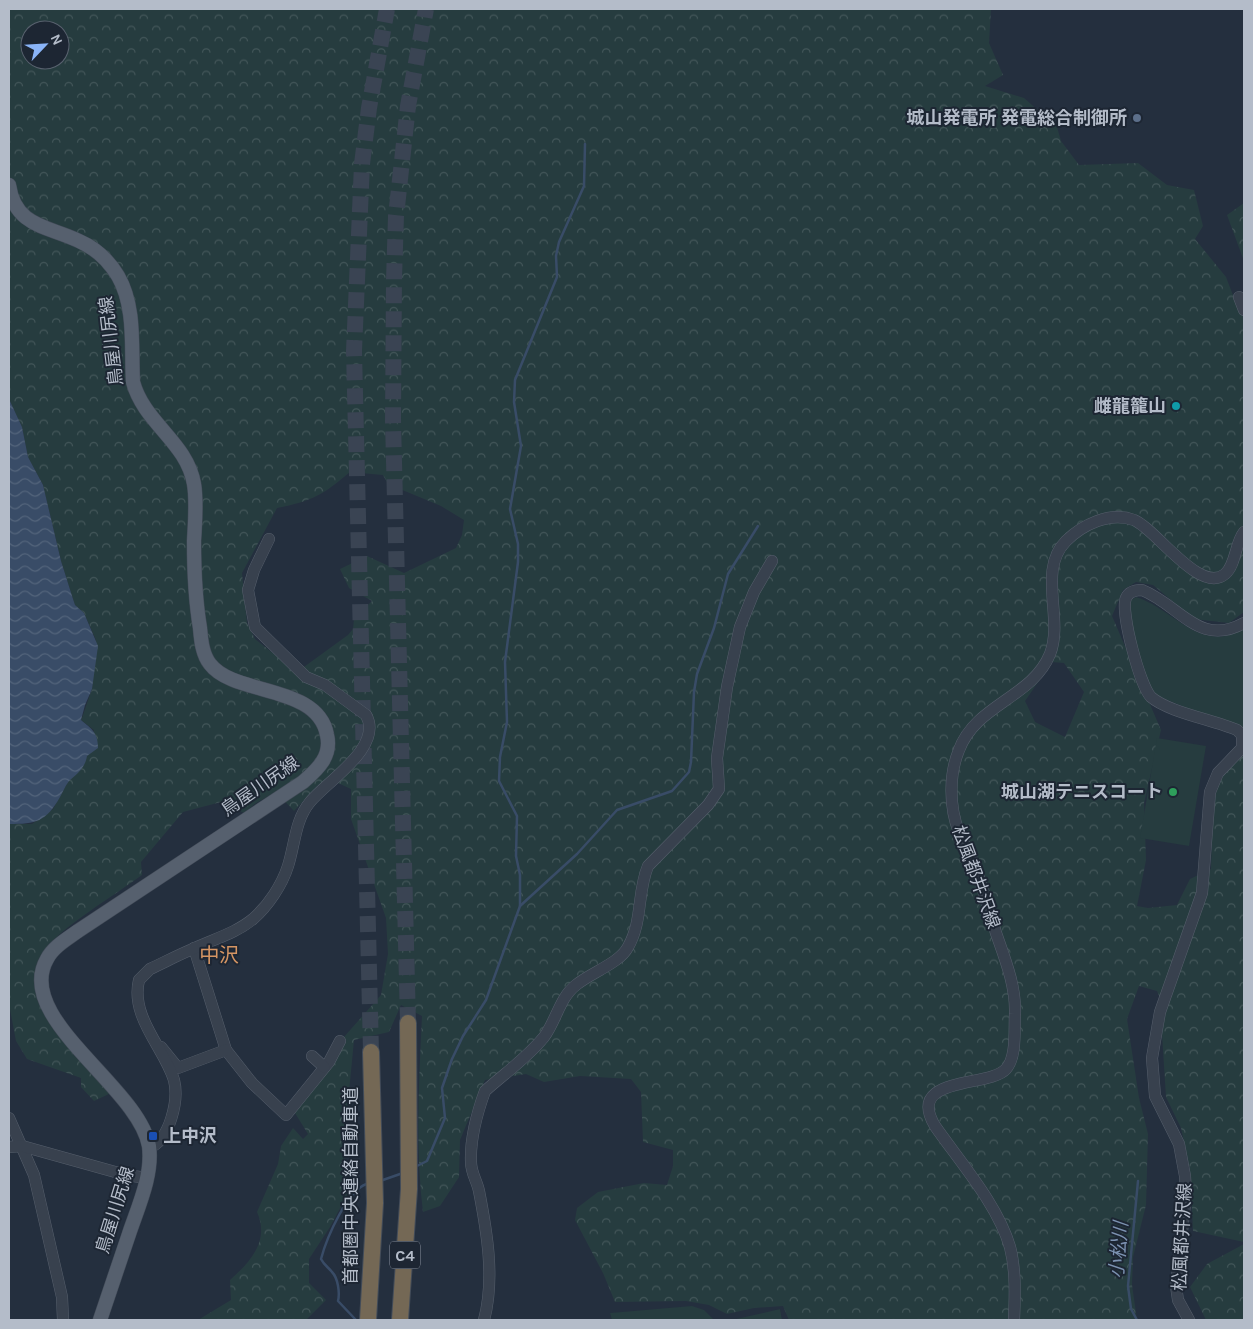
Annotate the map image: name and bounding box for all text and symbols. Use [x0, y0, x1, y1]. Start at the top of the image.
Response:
north arrow [20, 20, 70, 70]
text: N [47, 32, 66, 48]
place label: 城山発電所 発電総合制御所 [906, 107, 1127, 129]
marker: 城山発電所 発電総合制御所 [1131, 112, 1143, 124]
street label: 鳥屋川尻線 [95, 295, 127, 387]
place label: 雌龍籠山 [1094, 395, 1166, 417]
marker: 雌龍籠山 [1170, 400, 1182, 412]
street label: 鳥屋川尻線 [217, 751, 303, 821]
place label: 城山湖テニスコート [1001, 781, 1163, 803]
marker: 城山湖テニスコート [1167, 786, 1179, 798]
street label: 松風都井沢線 [947, 822, 1005, 932]
district label: 中沢 [199, 944, 239, 967]
street label: 首都圏中央連絡自動車道 [340, 1087, 362, 1285]
place label: 上中沢 [163, 1125, 217, 1147]
marker: 上中沢 [147, 1130, 159, 1142]
street label: 鳥屋川尻線 [91, 1164, 139, 1256]
street label: 松風都井沢線 [1168, 1182, 1196, 1292]
water label: 小松川 [1106, 1219, 1133, 1279]
road number: C4 [390, 1242, 420, 1268]

